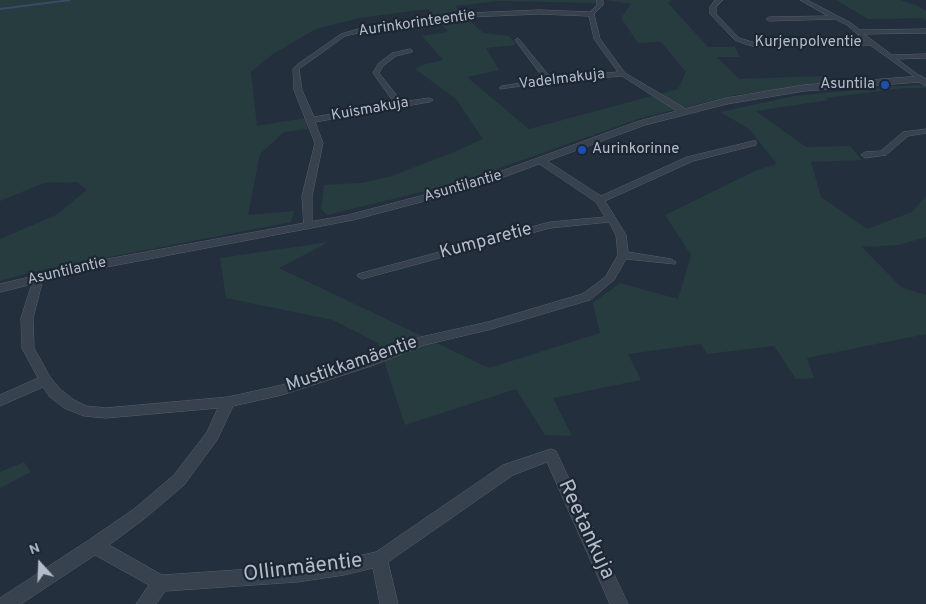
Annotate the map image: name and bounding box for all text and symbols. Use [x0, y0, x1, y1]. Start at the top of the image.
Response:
street label: Aurinkorinteentie [357, 7, 477, 41]
street label: Kurjenpolventie [754, 34, 862, 52]
street label: Vadelmakuja [518, 66, 606, 94]
place label: Asuntila [820, 76, 875, 94]
marker: Asuntila [879, 79, 891, 91]
street label: Kuismakuja [330, 94, 410, 126]
place label: Aurinkorinne [592, 141, 679, 159]
marker: Aurinkorinne [576, 144, 588, 156]
street label: Asuntilantie [422, 167, 504, 207]
street label: Kumparetie [438, 219, 534, 265]
street label: Asuntilantie [26, 254, 108, 290]
street label: Mustikkamäentie [284, 332, 420, 398]
street label: Reetankuja [551, 476, 619, 584]
north arrow [15, 539, 65, 589]
text: N [27, 540, 42, 559]
street label: Ollinmäentie [242, 549, 364, 589]

